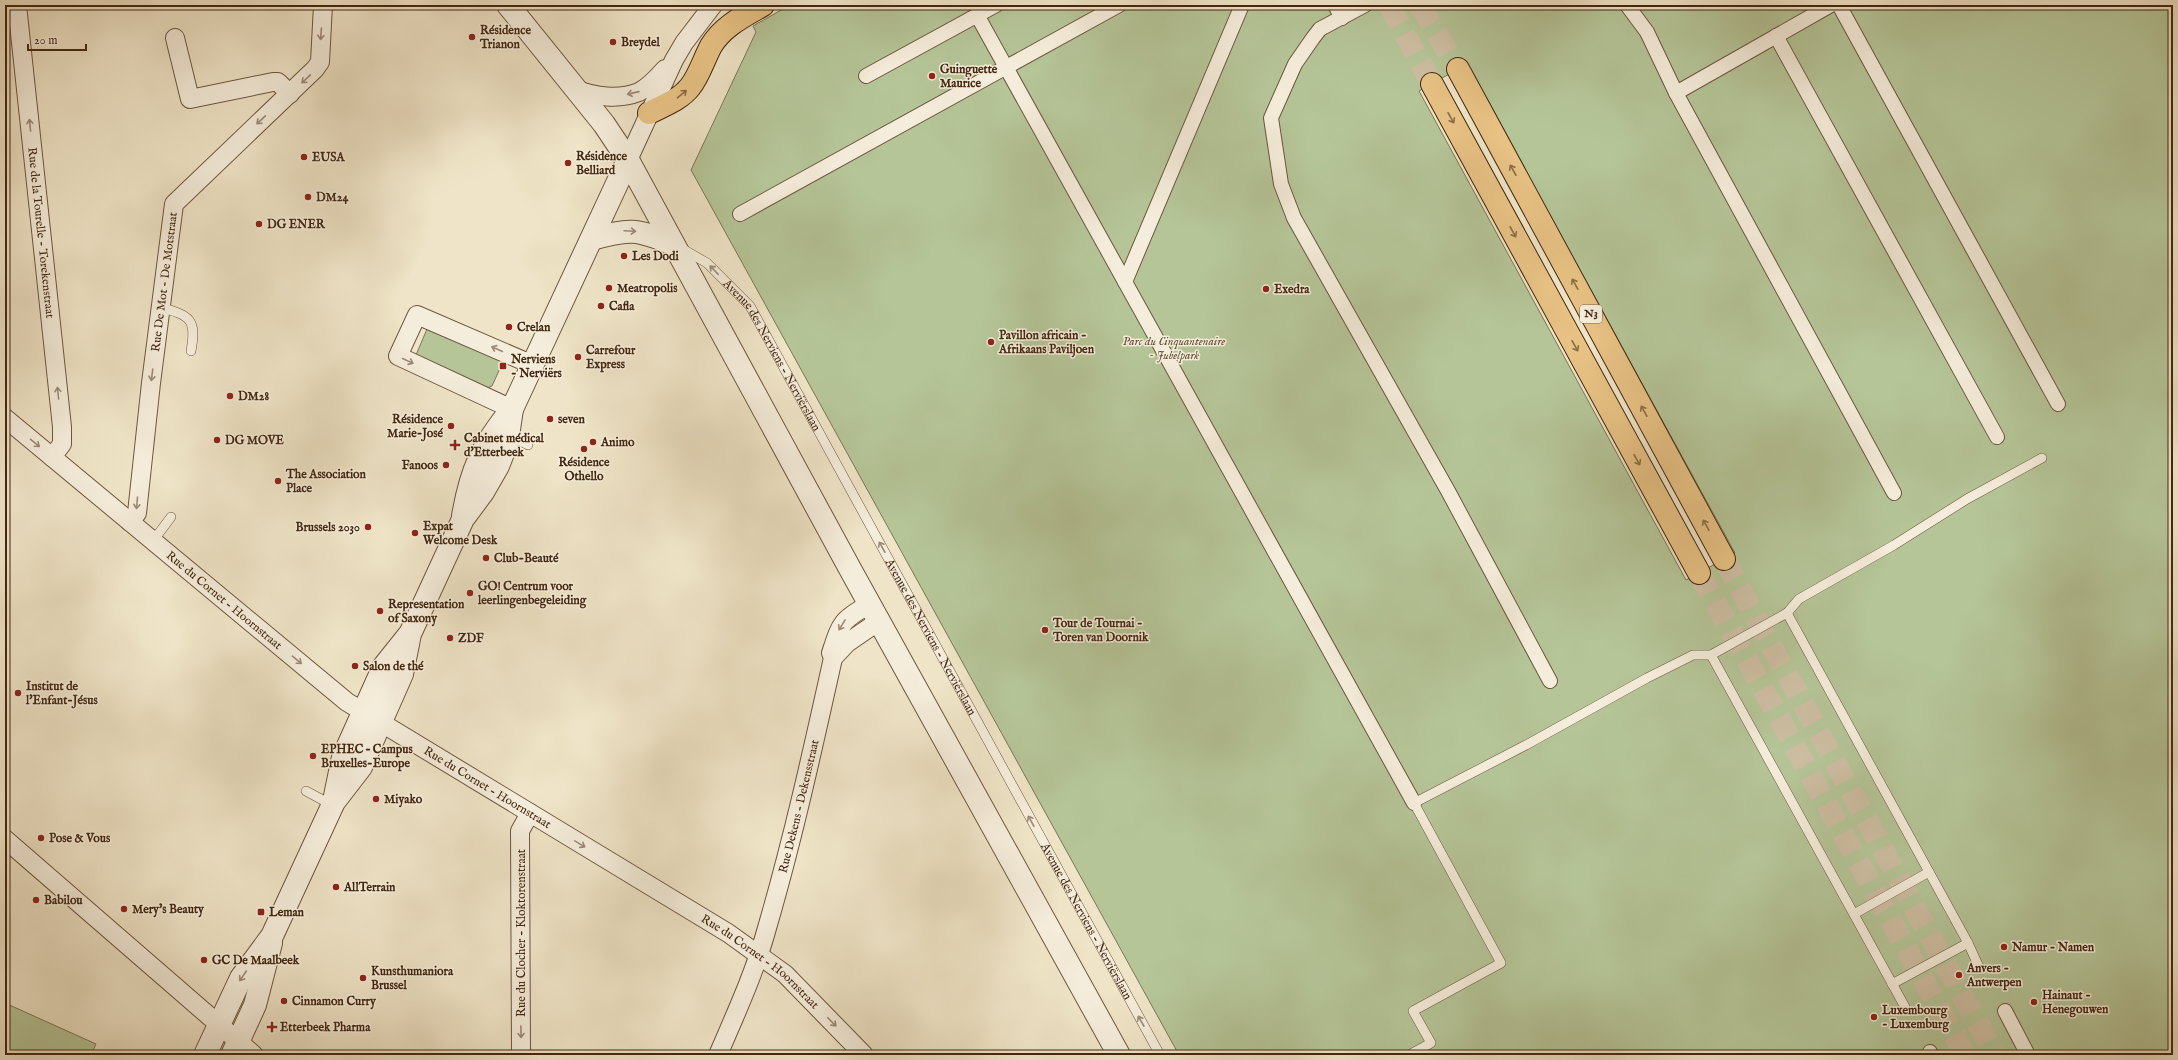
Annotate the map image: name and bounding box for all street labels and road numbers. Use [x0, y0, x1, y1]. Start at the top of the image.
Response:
street label: Rue de la Tourelle - Torekenstraat [25, 147, 58, 319]
street label: Rue De Mot - De Motstraat [148, 211, 180, 353]
street label: Avenue des Nerviens - Nerviërslaan [719, 275, 825, 434]
road number: N3 [1580, 305, 1602, 323]
street label: Rue du Cornet - Hoornstraat [163, 548, 285, 653]
street label: Avenue des Nerviens - Nerviërslaan [882, 555, 980, 718]
street label: Rue Dekens - Dekensstraat [775, 738, 822, 875]
street label: Rue du Cornet - Hoornstraat [421, 743, 554, 832]
street label: Avenue des Nerviens - Nerviërslaan [1037, 839, 1136, 1002]
street label: Rue du Clocher - Kloktorenstraat [514, 849, 529, 1017]
street label: Rue du Cornet - Hoornstraat [698, 911, 822, 1012]

